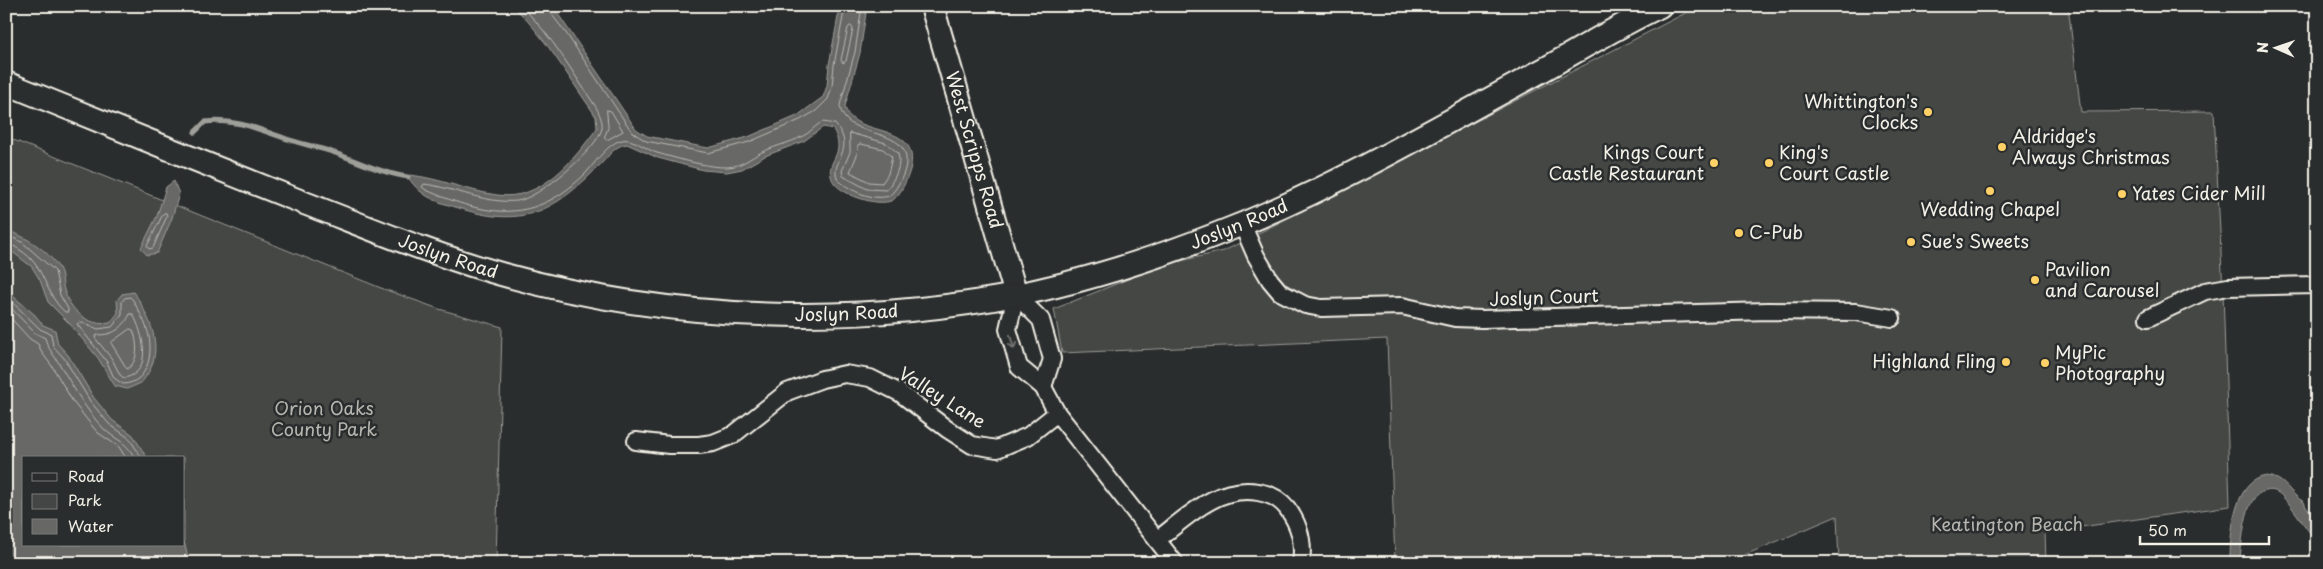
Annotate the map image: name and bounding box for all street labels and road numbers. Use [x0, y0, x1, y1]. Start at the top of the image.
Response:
street label: West Scripps Road [940, 68, 1011, 232]
street label: Joslyn Road [1186, 191, 1292, 255]
street label: Joslyn Road [395, 226, 501, 284]
street label: Joslyn Court [1489, 281, 1599, 312]
street label: Joslyn Road [795, 296, 899, 327]
street label: Valley Lane [894, 359, 992, 434]

